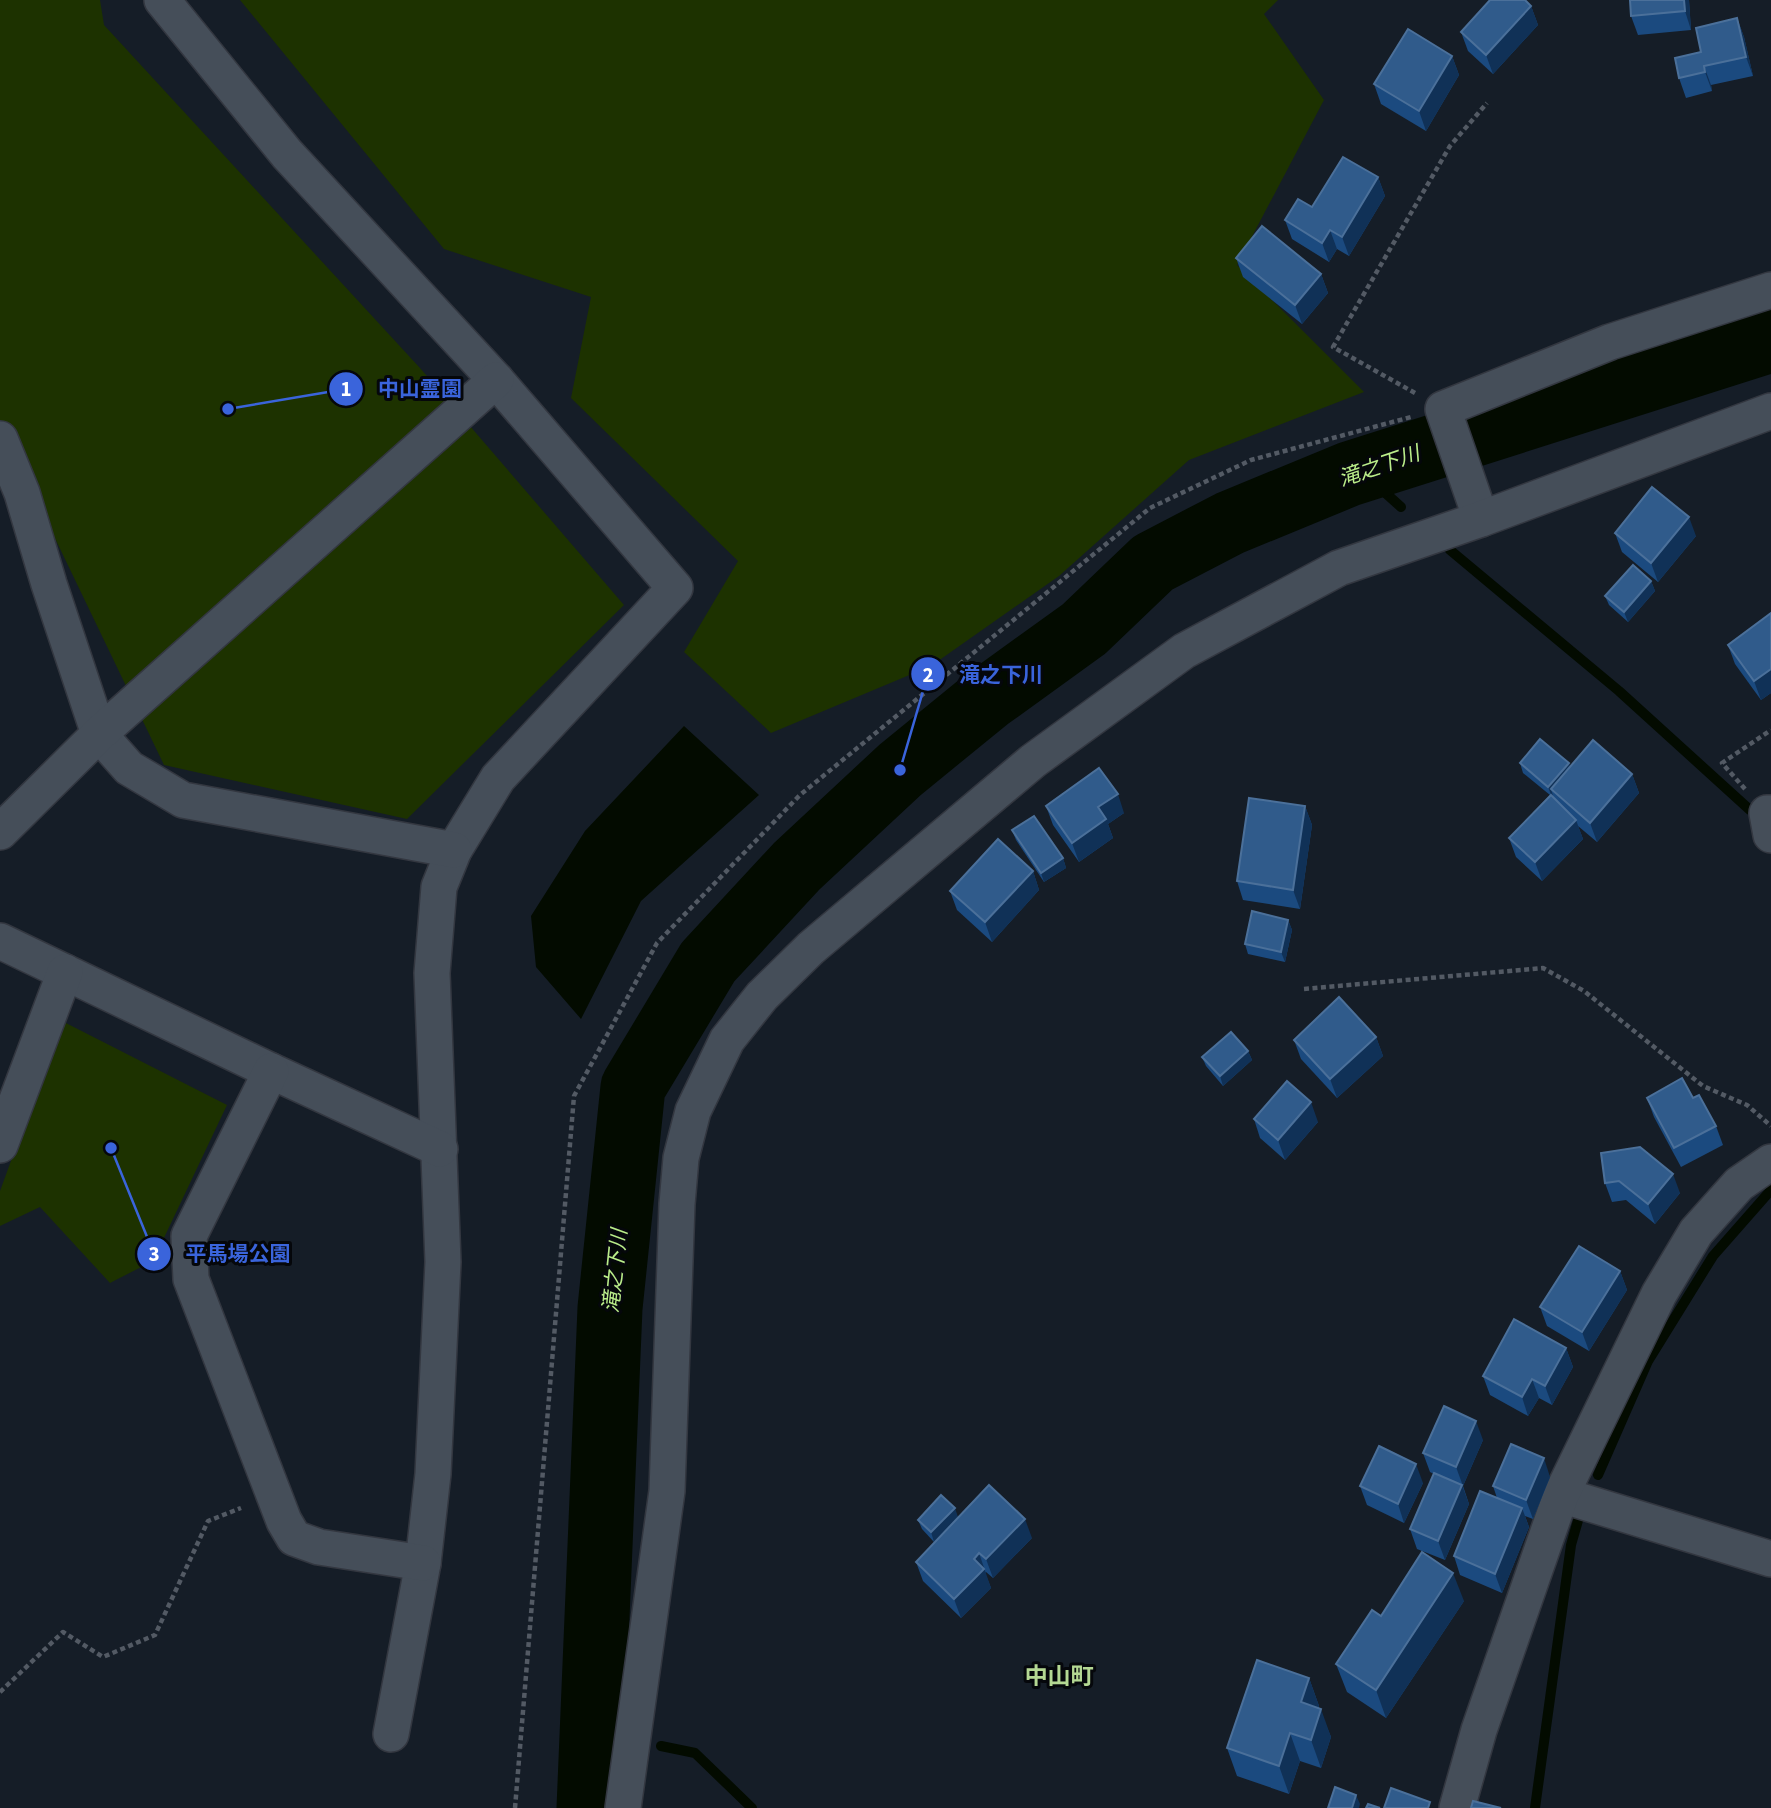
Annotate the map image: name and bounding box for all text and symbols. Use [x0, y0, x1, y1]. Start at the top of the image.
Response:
callout: 中山霊園 [329, 368, 476, 410]
text: 1 [340, 374, 352, 404]
text: 中山霊園 [378, 374, 462, 404]
water label: 滝之下川 [1334, 437, 1425, 494]
callout: 滝之下川 [910, 653, 1057, 695]
text: 2 [922, 660, 934, 690]
text: 滝之下川 [959, 660, 1043, 690]
water label: 滝之下川 [596, 1226, 635, 1314]
callout: 平馬場公園 [136, 1233, 304, 1275]
text: 3 [148, 1239, 160, 1269]
text: 平馬場公園 [186, 1239, 291, 1269]
district label: 中山町 [1025, 1660, 1094, 1693]

